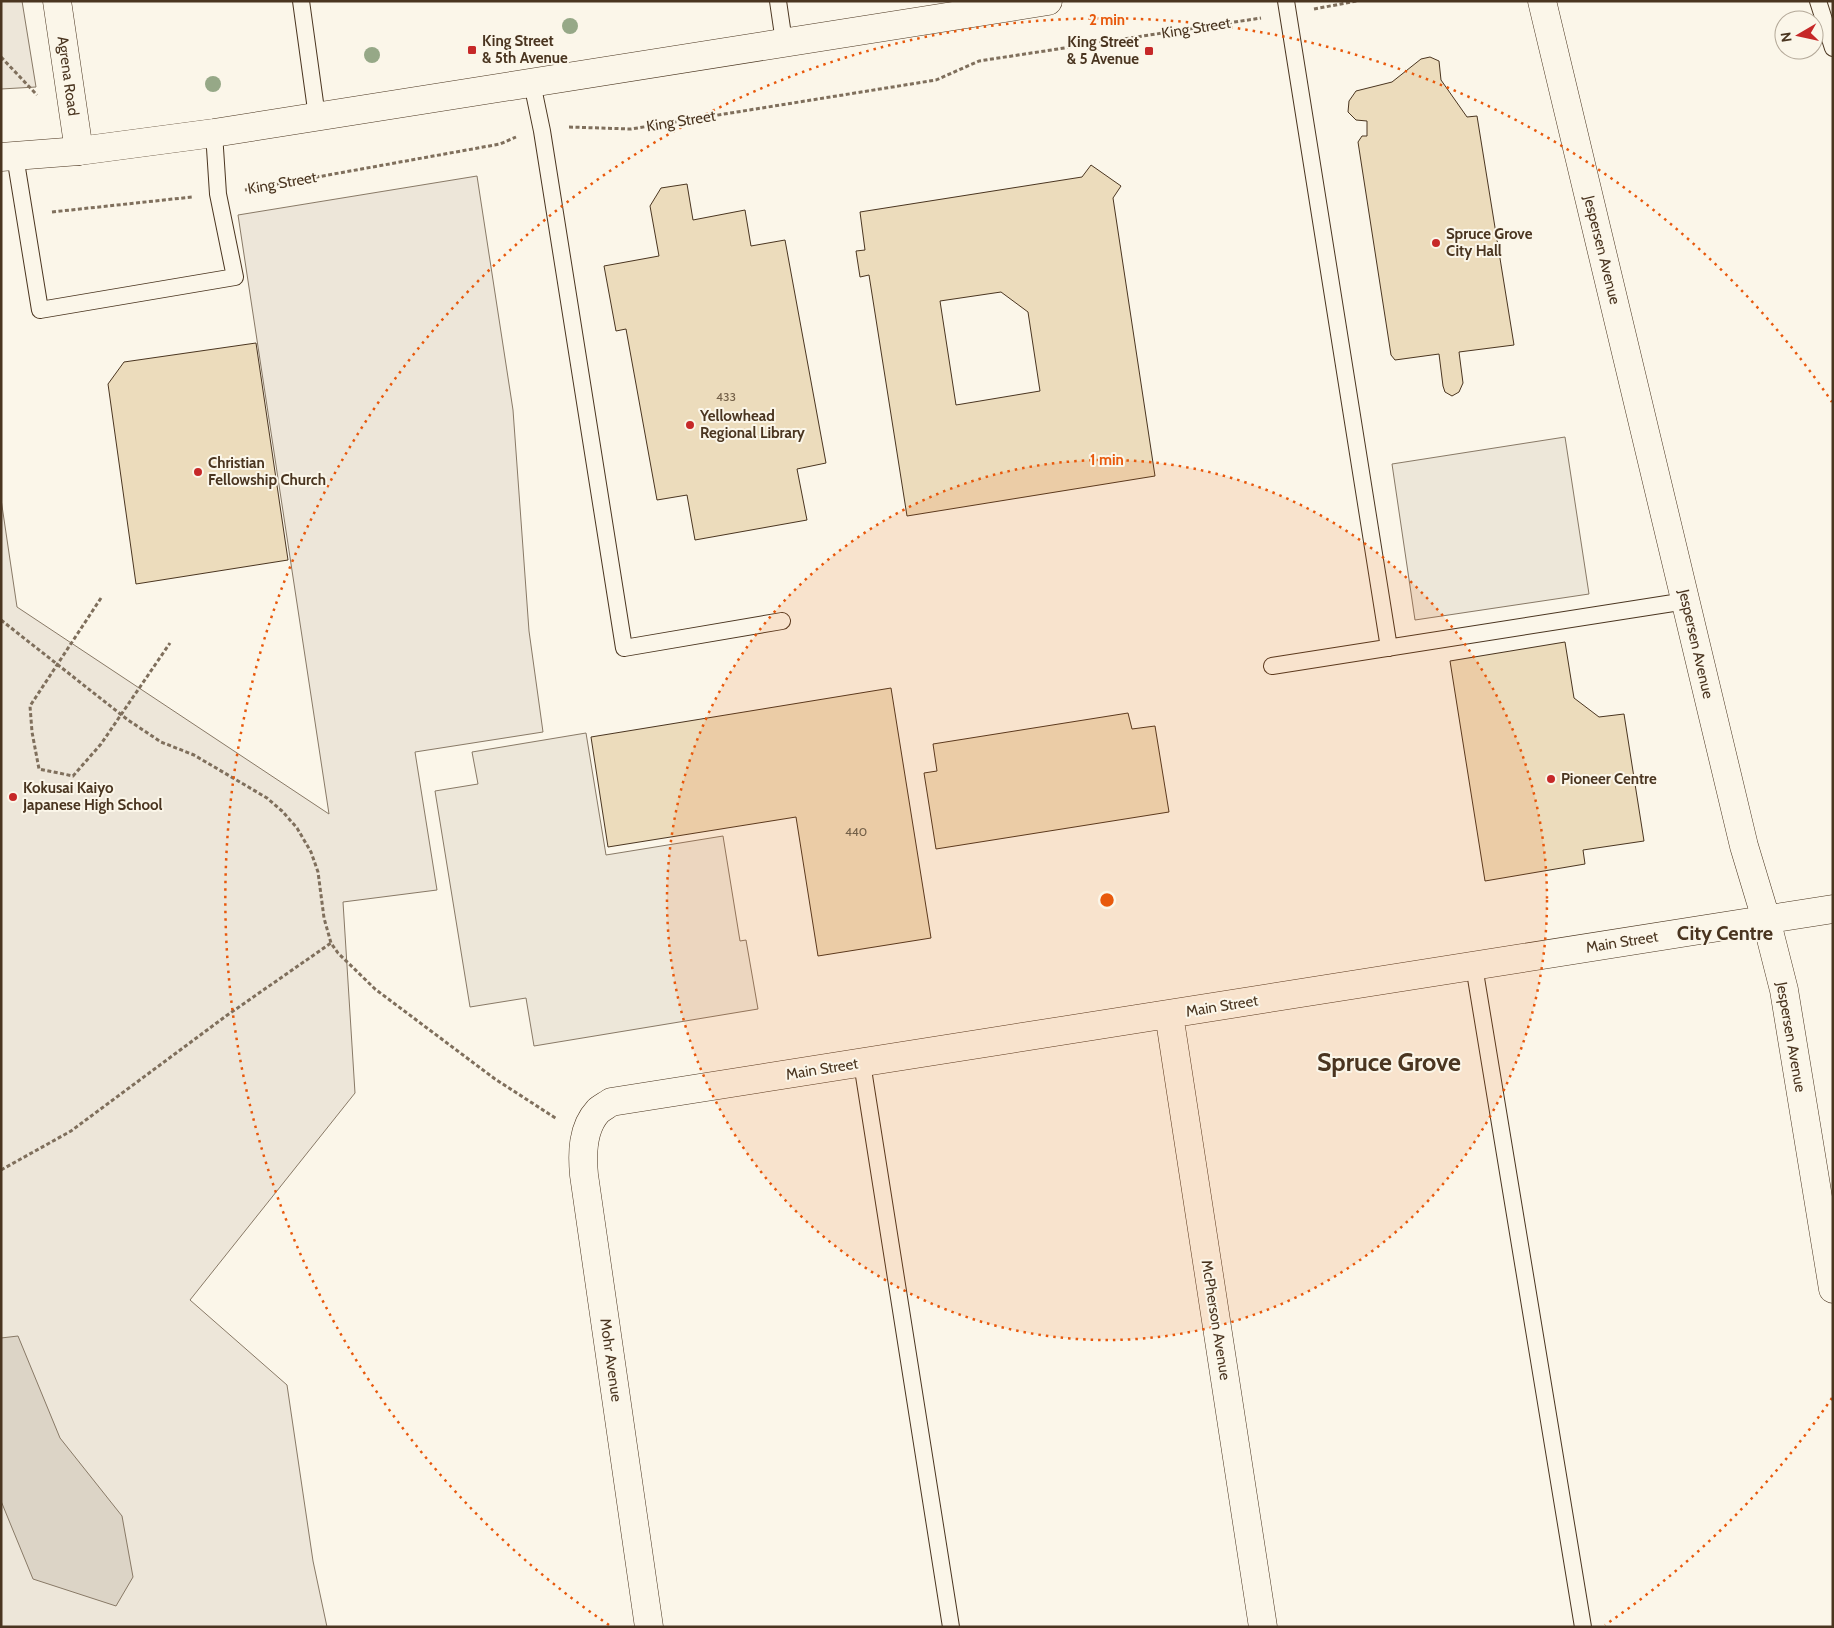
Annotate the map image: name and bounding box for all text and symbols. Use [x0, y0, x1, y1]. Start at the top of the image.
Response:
north arrow [1774, 10, 1824, 60]
text: 2 min [1089, 11, 1125, 29]
street label: King Street [1160, 14, 1232, 42]
text: N [1776, 31, 1796, 43]
place label: King Street & 5th Avenue [482, 32, 568, 67]
place label: King Street & 5 Avenue [1067, 33, 1139, 68]
street label: Agrena Road [53, 35, 83, 117]
marker: King Street & 5th Avenue [466, 44, 478, 56]
marker: King Street & 5 Avenue [1143, 45, 1155, 57]
street label: King Street [645, 107, 717, 135]
street label: King Street [246, 168, 318, 198]
street label: Jespersen Avenue [1580, 193, 1624, 307]
place label: Spruce Grove City Hall [1446, 225, 1533, 260]
marker: Spruce Grove City Hall [1430, 237, 1442, 249]
house number: 433 [716, 389, 736, 404]
place label: Yellowhead Regional Library [699, 407, 806, 442]
marker: Yellowhead Regional Library [684, 419, 696, 431]
text: 1 min [1090, 451, 1124, 469]
place label: Christian Fellowship Church [208, 454, 326, 489]
marker: Christian Fellowship Church [192, 466, 204, 478]
street label: Jespersen Avenue [1674, 587, 1717, 701]
place label: Pioneer Centre [1561, 770, 1657, 788]
marker: Pioneer Centre [1545, 773, 1557, 785]
place label: Kokusai Kaiyo Japanese High School [22, 779, 163, 814]
marker: Kokusai Kaiyo Japanese High School [7, 791, 19, 803]
house number: 440 [845, 824, 867, 839]
centre of rings [1098, 891, 1116, 909]
district label: City Centre [1677, 921, 1773, 945]
street label: Main Street [1585, 927, 1659, 957]
street label: Jespersen Avenue [1772, 980, 1810, 1094]
street label: Main Street [1185, 991, 1259, 1021]
district label: Spruce Grove [1317, 1047, 1461, 1077]
street label: Main Street [785, 1054, 859, 1084]
street label: McPherson Avenue [1198, 1259, 1234, 1382]
street label: Mohr Avenue [596, 1317, 626, 1403]

